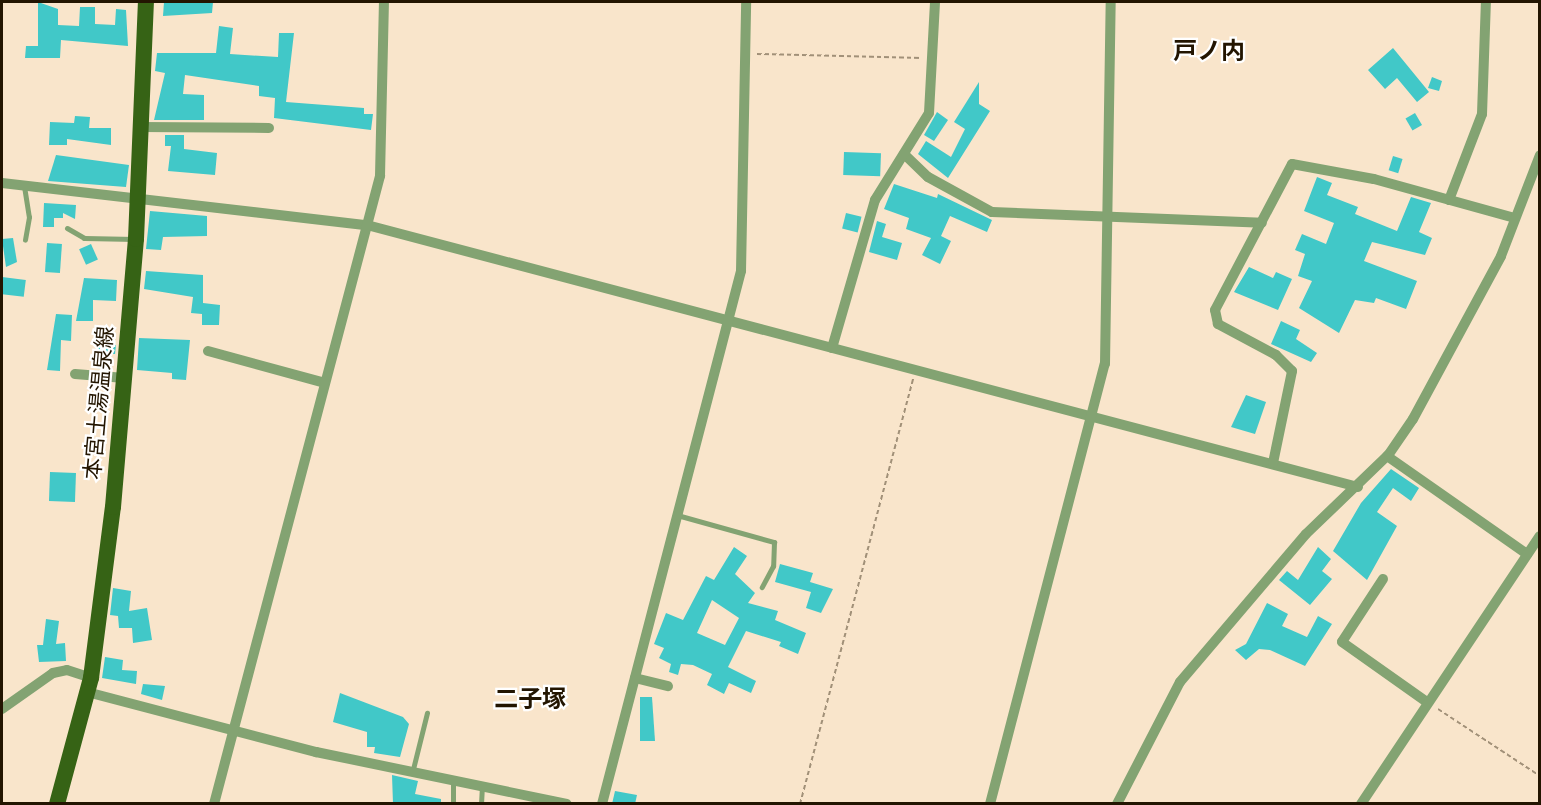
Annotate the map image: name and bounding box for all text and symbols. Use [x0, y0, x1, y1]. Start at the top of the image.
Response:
district label: 戸ノ内 [1173, 38, 1245, 66]
street label: 本宮土湯温泉線 [80, 325, 120, 481]
district label: 二子塚 [494, 686, 566, 714]

